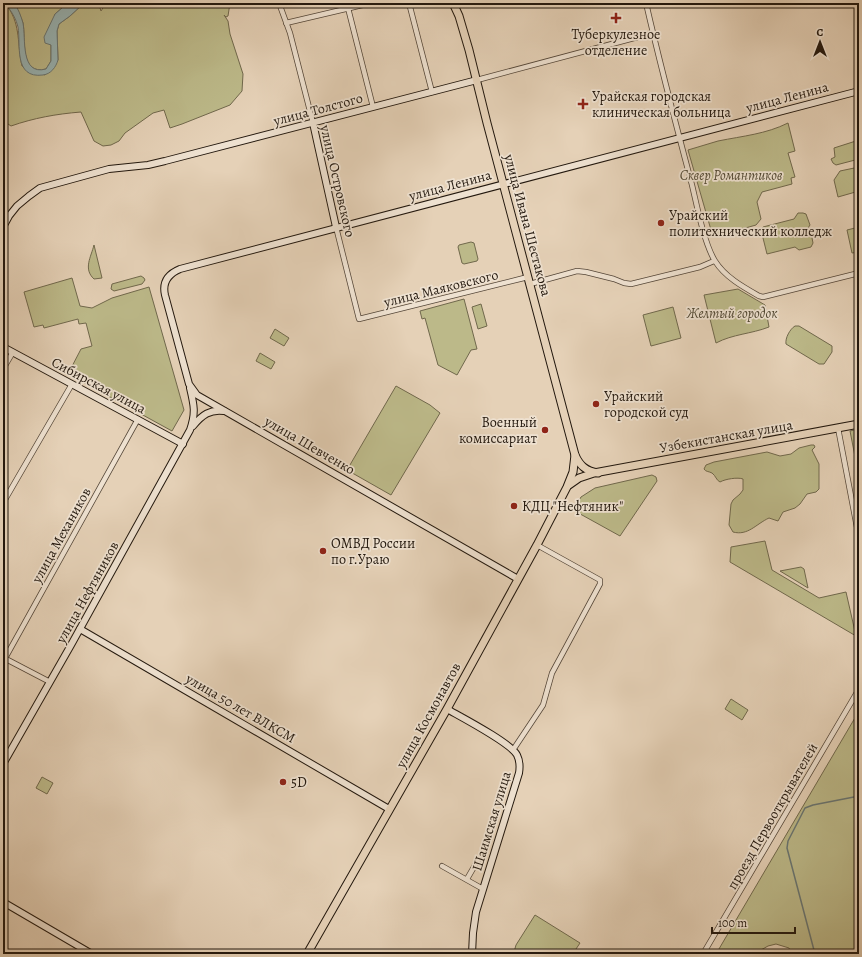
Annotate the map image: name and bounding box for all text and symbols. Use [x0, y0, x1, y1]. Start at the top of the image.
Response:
marker: Туберкулезное отделение [610, 12, 622, 24]
north arrow [800, 22, 840, 62]
place label: Туберкулезное отделение [572, 25, 660, 60]
text: С [817, 25, 824, 40]
street label: улица Ленина [743, 77, 831, 118]
place label: Урайская городская клиническая больница [592, 87, 732, 122]
street label: улица Толстого [270, 88, 365, 131]
marker: Урайская городская клиническая больница [577, 98, 589, 110]
street label: улица Островского [315, 122, 360, 239]
street label: улица Ивана Шестакова [499, 151, 556, 299]
street label: улица Ленина [406, 165, 494, 206]
park label: Сквер Романтиков [680, 166, 783, 185]
place label: Урайский политехнический колледж [669, 206, 833, 241]
marker: Урайский политехнический колледж [656, 218, 666, 228]
street label: улица Маяковского [381, 265, 500, 312]
park label: Желтый городок [685, 304, 778, 323]
street label: Сибирская улица [48, 353, 150, 419]
place label: Урайский городской суд [604, 387, 689, 422]
marker: Урайский городской суд [591, 399, 601, 409]
street label: улица Шевченко [260, 411, 358, 479]
place label: Военный комиссариат [459, 413, 537, 448]
street label: Узбекистанская улица [658, 415, 795, 458]
marker: Военный комиссариат [540, 425, 550, 435]
street label: улица Механиков [27, 484, 96, 587]
place label: КДЦ "Нефтяник" [522, 497, 623, 516]
marker: КДЦ "Нефтяник" [509, 501, 519, 511]
place label: ОМВД России по г.Ураю [331, 534, 415, 569]
street label: улица Нефтяников [51, 538, 123, 647]
marker: ОМВД России по г.Ураю [318, 546, 328, 556]
street label: улица Космонавтов [391, 659, 465, 772]
street label: улица 50 лет ВЛКСМ [181, 669, 299, 748]
street label: проезд Первооткрывателей [723, 740, 822, 893]
street label: Шаимская улица [467, 768, 516, 873]
place label: 5D [291, 773, 307, 792]
marker: 5D [278, 777, 288, 787]
scale bar [712, 909, 795, 935]
text: 100 m [718, 915, 747, 931]

